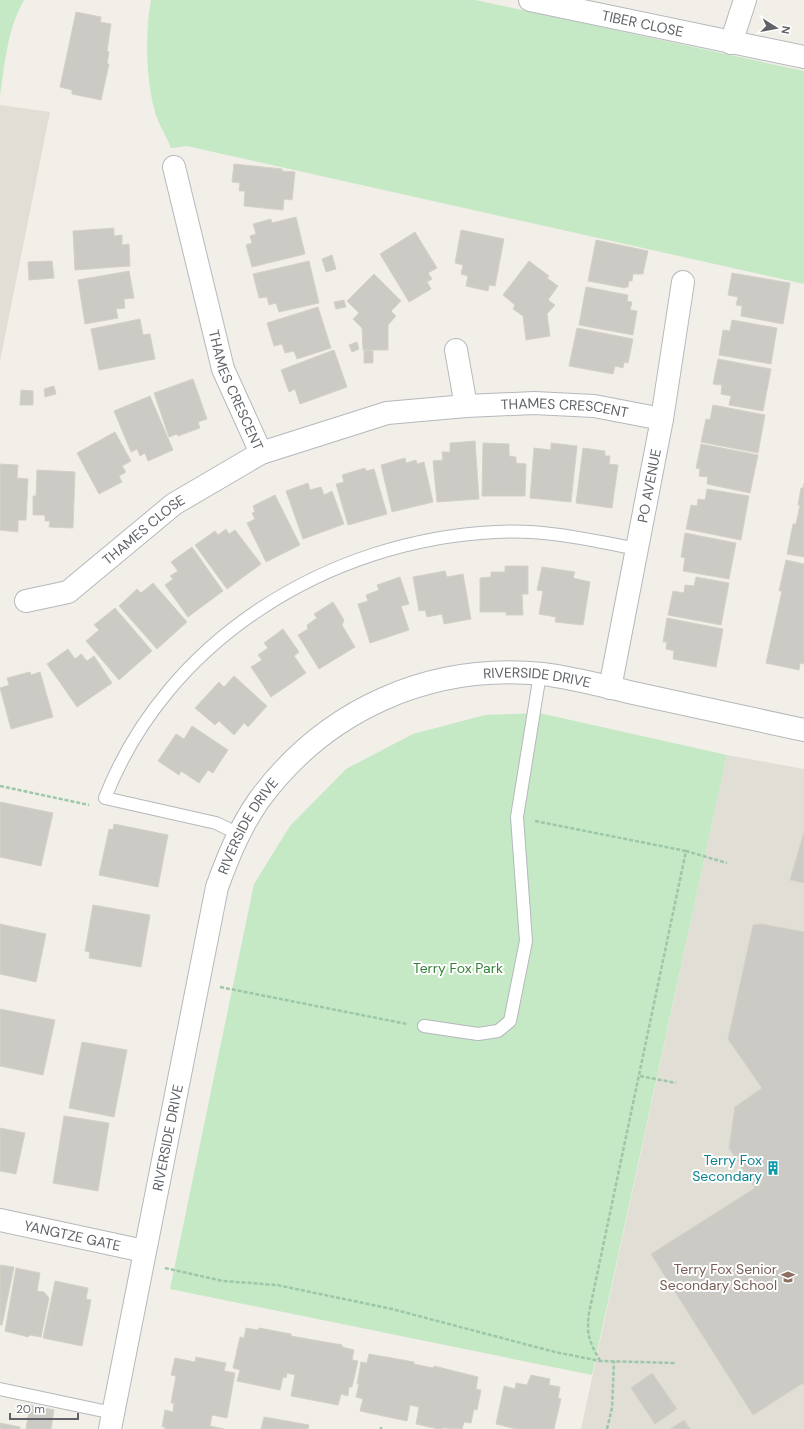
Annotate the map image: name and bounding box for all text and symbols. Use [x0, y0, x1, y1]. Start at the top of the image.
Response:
street label: TIBER CLOSE [600, 6, 685, 41]
north arrow [756, 8, 796, 48]
text: N [778, 25, 793, 35]
street label: THAMES CRESCENT [205, 328, 268, 453]
street label: THAMES CRESCENT [500, 394, 630, 421]
street label: PO AVENUE [633, 447, 665, 524]
street label: THAMES CLOSE [99, 491, 188, 569]
street label: RIVERSIDE DRIVE [482, 663, 593, 692]
street label: RIVERSIDE DRIVE [214, 774, 282, 877]
park label: Terry Fox Park [413, 959, 503, 977]
street label: RIVERSIDE DRIVE [148, 1083, 187, 1193]
place label: Terry Fox Secondary [692, 1151, 762, 1185]
building icon: Terry Fox Secondary [765, 1160, 781, 1176]
street label: YANGTZE GATE [22, 1216, 122, 1255]
place label: Terry Fox Senior Secondary School [660, 1260, 777, 1294]
school or university icon: Terry Fox Senior Secondary School [780, 1269, 796, 1285]
scale bar [10, 1395, 78, 1421]
text: 20 m [16, 1401, 45, 1417]

